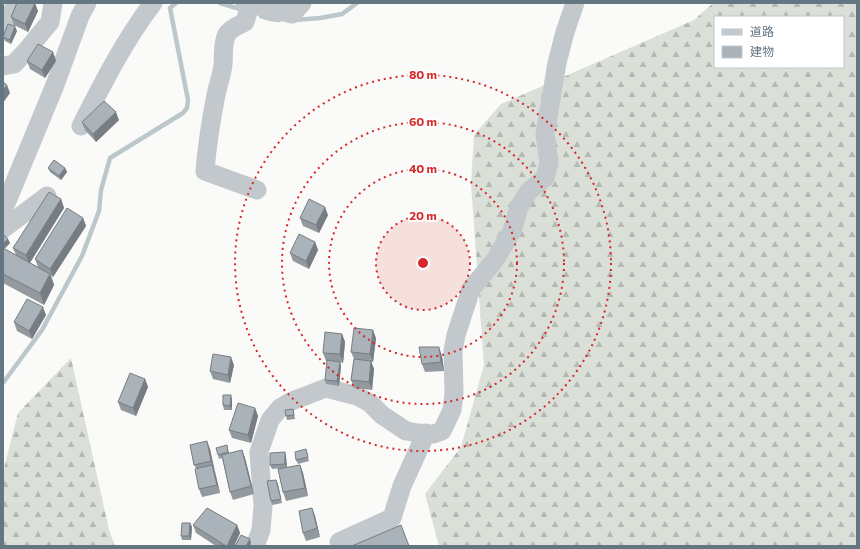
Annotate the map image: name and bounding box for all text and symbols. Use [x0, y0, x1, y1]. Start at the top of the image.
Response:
legend [714, 16, 844, 68]
text: 道路 [750, 24, 774, 38]
text: 建物 [750, 44, 774, 58]
text: 80 m [409, 67, 437, 81]
text: 60 m [409, 114, 437, 128]
text: 40 m [409, 161, 437, 175]
text: 20 m [409, 208, 437, 222]
centre of rings [416, 256, 430, 270]

